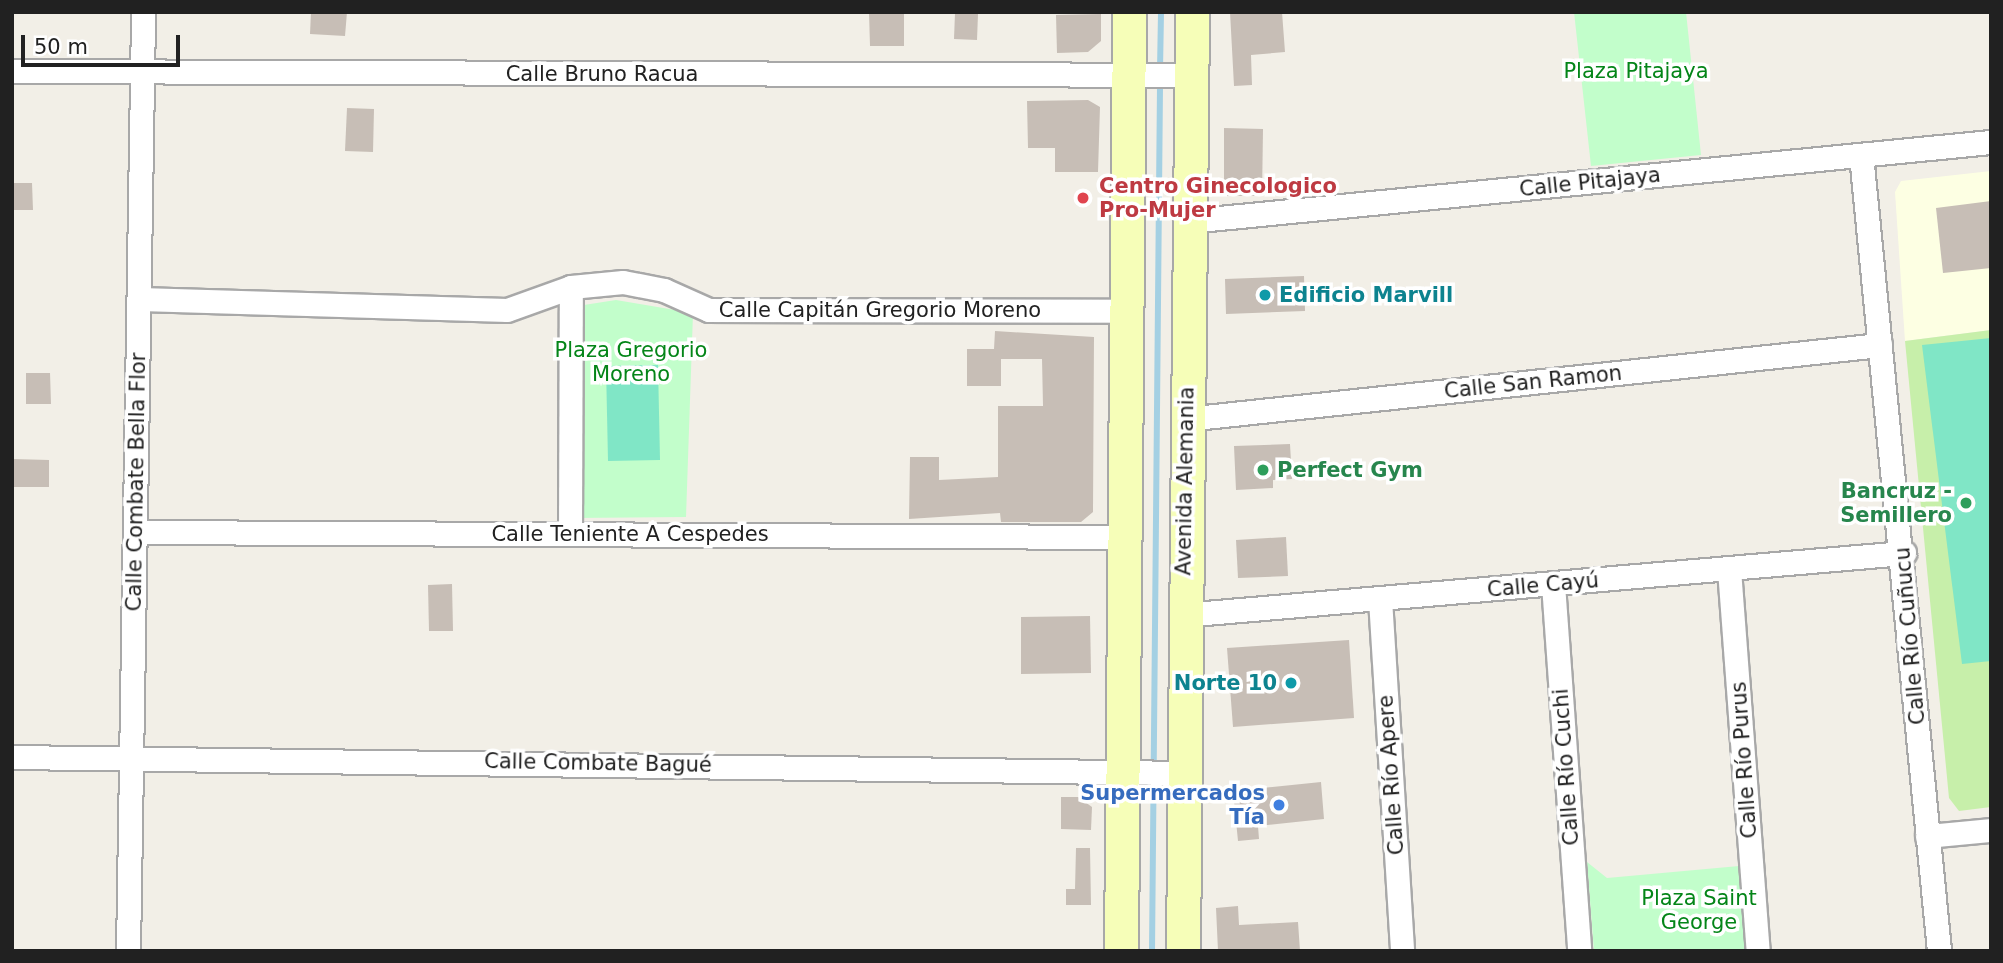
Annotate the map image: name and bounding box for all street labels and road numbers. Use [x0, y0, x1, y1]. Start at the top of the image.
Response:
street label: Calle Bruno Racua [506, 61, 698, 87]
street label: Calle Pitajaya [1518, 162, 1662, 202]
street label: Calle Capitán Gregorio Moreno [719, 297, 1041, 323]
street label: Calle Combate Bella Flor [121, 352, 151, 612]
street label: Calle San Ramon [1443, 360, 1623, 404]
street label: Avenida Alemania [1171, 386, 1199, 576]
street label: Calle Teniente A Cespedes [491, 521, 769, 547]
street label: Calle Río Cuñucu [1890, 546, 1930, 726]
street label: Calle Cayú [1486, 568, 1600, 602]
street label: Calle Río Purus [1726, 681, 1762, 839]
street label: Calle Río Cuchi [1548, 688, 1584, 846]
street label: Calle Río Apere [1373, 694, 1409, 856]
street label: Calle Combate Bagué [484, 748, 712, 778]

